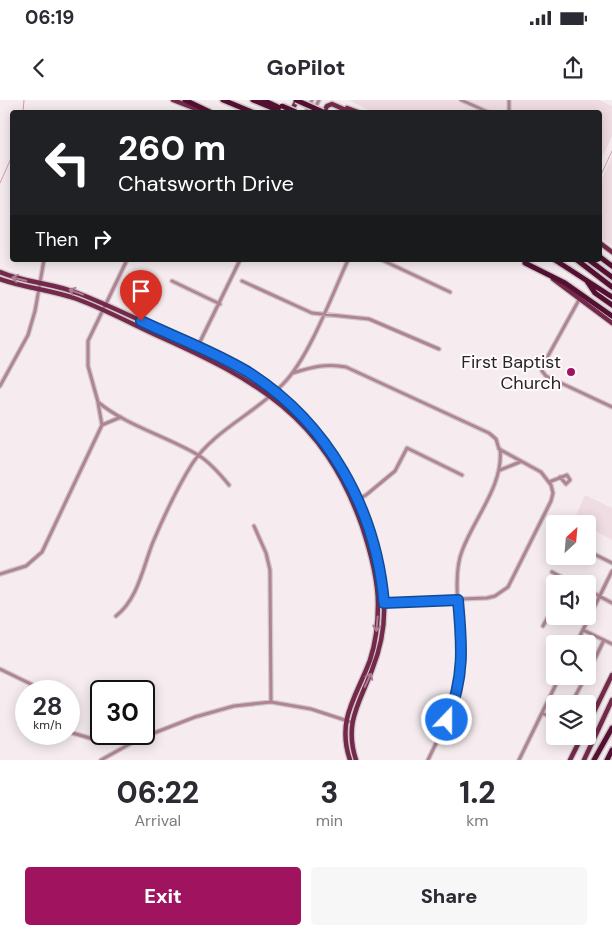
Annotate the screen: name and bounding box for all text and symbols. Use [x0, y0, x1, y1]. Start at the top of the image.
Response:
text: 06:19 [25, 5, 74, 30]
text: GoPilot [267, 53, 345, 82]
icon: back [25, 54, 53, 82]
icon: share [559, 54, 587, 82]
text: 260 m [118, 125, 226, 171]
icon: left [35, 130, 100, 195]
text: Chatsworth Drive [118, 169, 294, 198]
icon: right [88, 225, 116, 253]
text: Then [35, 227, 78, 252]
pin [120, 270, 162, 321]
one-way arrow [12, 273, 28, 283]
icon: arrive [127, 277, 155, 305]
one-way arrow [68, 287, 84, 296]
place label: First Baptist Church [461, 350, 561, 395]
marker: First Baptist Church [565, 366, 577, 378]
north arrow [546, 515, 596, 565]
map controls [546, 515, 596, 745]
button: sound [546, 575, 596, 625]
one-way arrow [372, 616, 382, 632]
button: search [546, 635, 596, 685]
one-way arrow [363, 673, 373, 688]
speed limit sign: 30 [90, 680, 155, 745]
text: 28 [32, 690, 63, 723]
position arrow [420, 693, 472, 745]
button: layers [546, 695, 596, 745]
text: km/h [33, 717, 62, 733]
text: 06:22 [116, 773, 199, 812]
text: 3 [320, 773, 338, 812]
text: 1.2 [459, 773, 496, 812]
text: Arrival [135, 810, 181, 831]
text: min [316, 810, 343, 831]
text: km [466, 810, 489, 831]
button: Exit [25, 867, 301, 925]
button: Share [311, 867, 587, 925]

